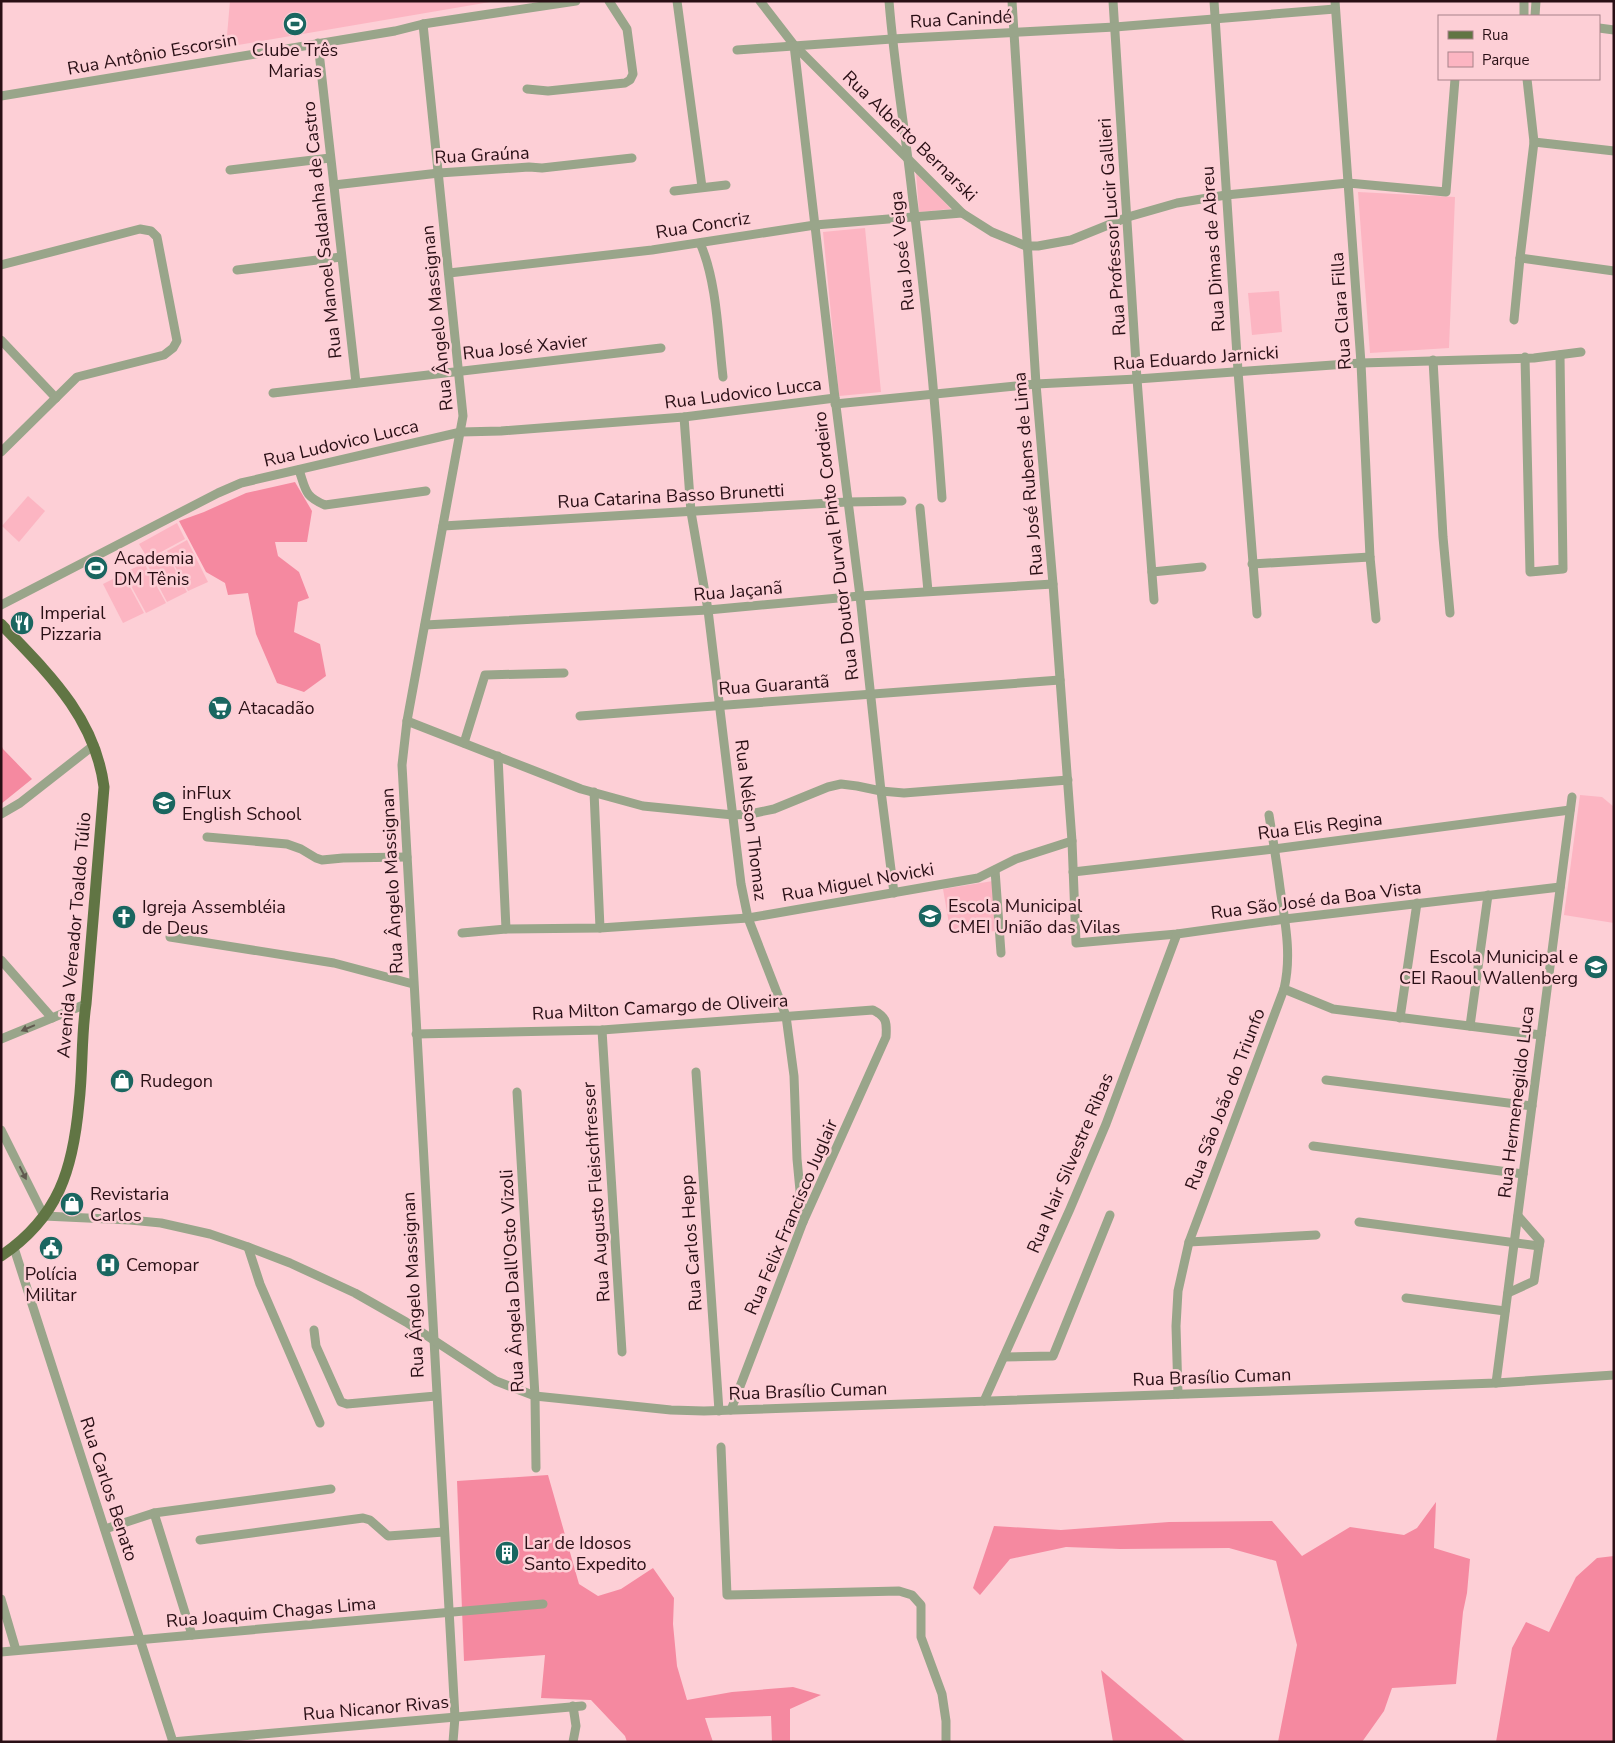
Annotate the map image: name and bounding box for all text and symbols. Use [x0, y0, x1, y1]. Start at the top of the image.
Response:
street label: Rua Canindé [909, 4, 1013, 34]
sports icon: Clube Três Marias [282, 11, 308, 37]
legend [1438, 15, 1600, 80]
text: Rua [1482, 25, 1508, 45]
street label: Rua Antônio Escorsin [65, 27, 239, 81]
place label: Clube Três Marias [252, 38, 338, 83]
text: Parque [1482, 50, 1530, 70]
street label: Rua Alberto Bernarski [837, 65, 983, 207]
street label: Rua Manoel Saldanha de Castro [297, 100, 347, 360]
street label: Rua Professor Lucir Gallieri [1092, 117, 1132, 337]
street label: Rua Graúna [434, 141, 530, 169]
street label: Rua Dimas de Abreu [1195, 165, 1231, 333]
street label: Rua José Veiga [884, 190, 920, 312]
street label: Rua Concriz [654, 206, 752, 244]
street label: Rua Ângelo Massignan [415, 224, 459, 412]
street label: Rua Clara Filla [1325, 251, 1357, 371]
street label: Rua José Xavier [461, 328, 589, 365]
street label: Rua Eduardo Jarnicki [1112, 340, 1280, 376]
street label: Rua Ludovico Lucca [663, 371, 823, 415]
street label: Rua José Rubens de Lima [1007, 371, 1049, 577]
street label: Rua Doutor Durval Pinto Cordeiro [808, 410, 864, 682]
street label: Rua Ludovico Lucca [261, 414, 421, 472]
street label: Rua Catarina Basso Brunetti [557, 478, 785, 514]
place label: Academia DM Tênis [114, 546, 194, 591]
sports icon: Academia DM Tênis [83, 555, 109, 581]
street label: Rua Jaçanã [692, 575, 784, 607]
place label: Imperial Pizzaria [40, 601, 106, 646]
restaurant icon: Imperial Pizzaria [9, 610, 35, 636]
street label: Rua Guarantã [718, 669, 830, 701]
supermarket icon: Atacadão [207, 695, 233, 721]
place label: Atacadão [238, 696, 315, 720]
street label: Rua Nélson Thomaz [729, 738, 773, 902]
place label: inFlux English School [182, 781, 302, 826]
street label: Rua Ângelo Massignan [375, 787, 409, 975]
school or university icon: inFlux English School [151, 790, 177, 816]
street label: Rua Elis Regina [1256, 806, 1384, 846]
street label: Avenida Vereador Toaldo Túlio [51, 811, 97, 1059]
street label: Rua Miguel Novicki [780, 857, 936, 907]
street label: Rua São José da Boa Vista [1209, 875, 1423, 925]
place label: Escola Municipal CMEI União das Vilas [948, 894, 1120, 939]
place label: Igreja Assembléia de Deus [142, 895, 286, 940]
school or university icon: Escola Municipal CMEI União das Vilas [917, 903, 943, 929]
church icon: Igreja Assembléia de Deus [111, 904, 137, 930]
place label: Escola Municipal e CEI Raoul Wallenberg [1399, 945, 1578, 990]
school or university icon: Escola Municipal e CEI Raoul Wallenberg [1583, 954, 1609, 980]
street label: Rua Milton Camargo de Oliveira [531, 988, 789, 1026]
street label: Rua São João do Triunfo [1179, 1005, 1271, 1193]
street label: Rua Hermenegildo Luca [1492, 1005, 1540, 1199]
one-way arrow [21, 1025, 35, 1033]
shop icon: Rudegon [109, 1068, 135, 1094]
place label: Rudegon [140, 1069, 213, 1093]
street label: Rua Nair Silvestre Ribas [1021, 1069, 1119, 1257]
street label: Rua Augusto Fleischfresser [576, 1080, 616, 1303]
street label: Rua Felix Francisco Juglair [739, 1115, 843, 1319]
one-way arrow [19, 1166, 27, 1180]
street label: Rua Ângela Dall'Osto Vizoli [494, 1169, 530, 1393]
street label: Rua Carlos Hepp [674, 1174, 708, 1312]
place label: Revistaria Carlos [90, 1182, 169, 1227]
shop icon: Revistaria Carlos [59, 1191, 85, 1217]
street label: Rua Ângelo Massignan [396, 1191, 430, 1379]
public building icon: Polícia Militar [38, 1235, 64, 1261]
hospital icon: Cemopar [95, 1252, 121, 1278]
place label: Cemopar [126, 1253, 200, 1277]
place label: Polícia Militar [25, 1262, 77, 1307]
street label: Rua Brasílio Cuman [1132, 1362, 1292, 1392]
street label: Rua Brasílio Cuman [728, 1376, 888, 1406]
street label: Rua Carlos Benato [74, 1414, 144, 1564]
place label: Lar de Idosos Santo Expedito [524, 1531, 647, 1576]
building icon: Lar de Idosos Santo Expedito [494, 1540, 520, 1566]
street label: Rua Joaquim Chagas Lima [165, 1591, 377, 1633]
street label: Rua Nicanor Rivas [302, 1690, 450, 1726]

